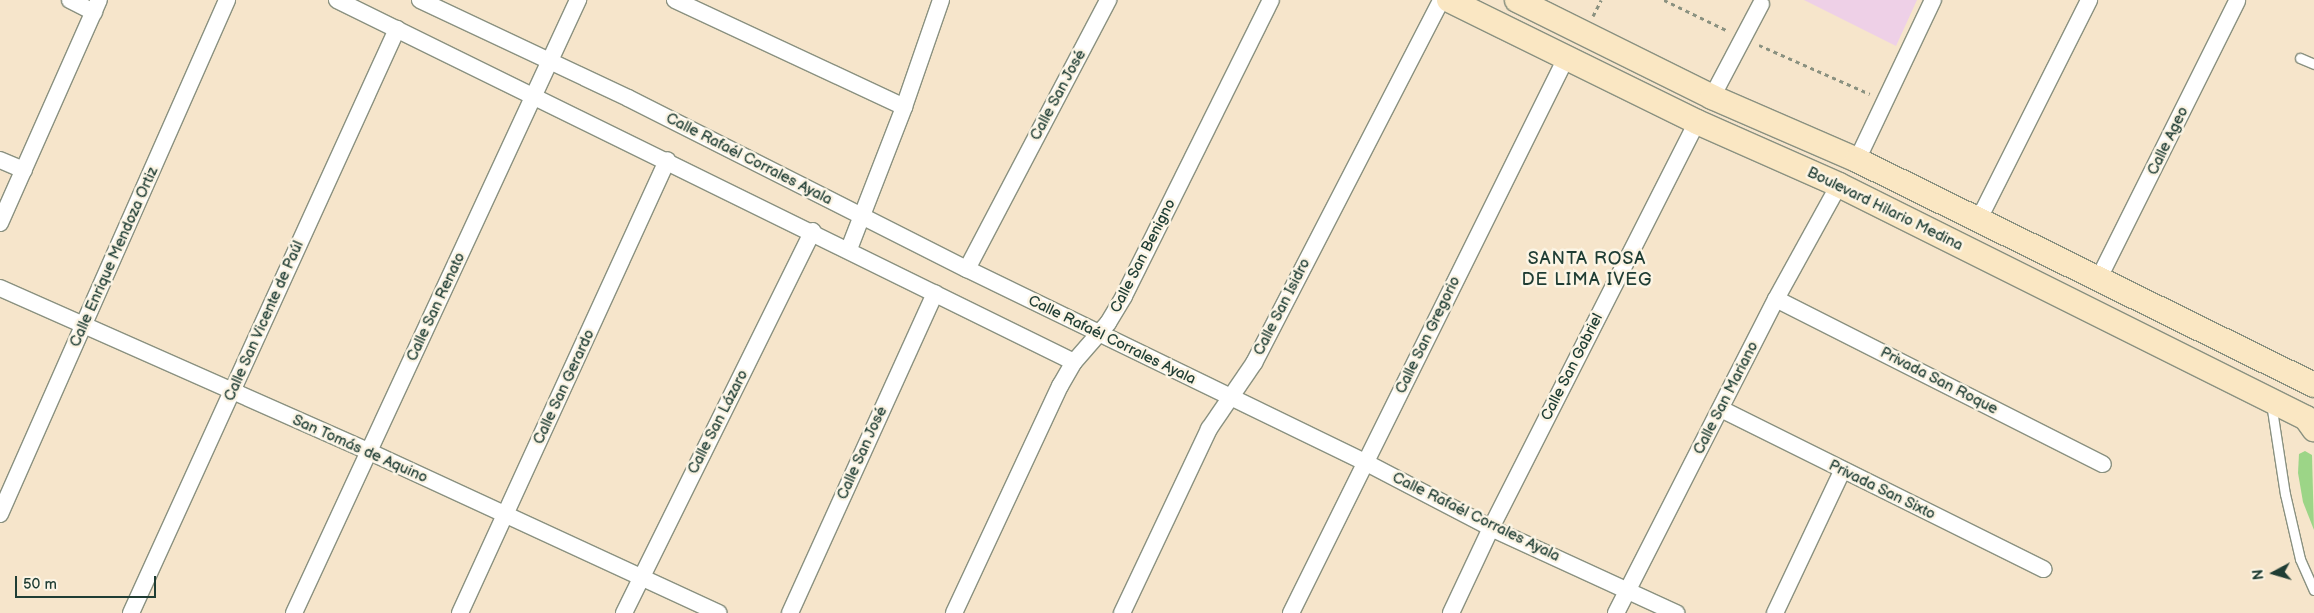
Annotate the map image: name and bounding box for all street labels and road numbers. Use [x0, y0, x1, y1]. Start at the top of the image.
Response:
street label: Calle San José [1026, 46, 1090, 144]
street label: Calle Ageo [2144, 104, 2192, 178]
street label: Calle Rafaél Corrales Ayala [663, 109, 835, 209]
street label: Boulevard Hilario Medina [1804, 163, 1966, 255]
street label: Calle Enrique Mendoza Ortiz [66, 164, 162, 350]
street label: Calle San Benigno [1106, 196, 1180, 316]
street label: Calle San Vicente de Paúl [220, 238, 308, 404]
street label: Calle San Renato [403, 250, 469, 364]
street label: Calle San Isidro [1250, 255, 1314, 359]
street label: Calle San Gregorio [1392, 273, 1464, 397]
street label: Calle Rafaél Corrales Ayala [1025, 292, 1199, 388]
street label: Calle San Gabriel [1537, 310, 1607, 424]
street label: Calle San Gerardo [529, 327, 599, 447]
street label: Calle San Mariano [1690, 338, 1762, 458]
street label: Privada San Roque [1877, 344, 2001, 418]
street label: Calle San Lázaro [684, 367, 752, 477]
street label: Calle San José [833, 403, 891, 503]
street label: San Tomás de Aquino [289, 411, 431, 487]
street label: Privada San Sixto [1826, 456, 1938, 524]
street label: Calle Rafaél Corrales Ayala [1389, 469, 1563, 565]

